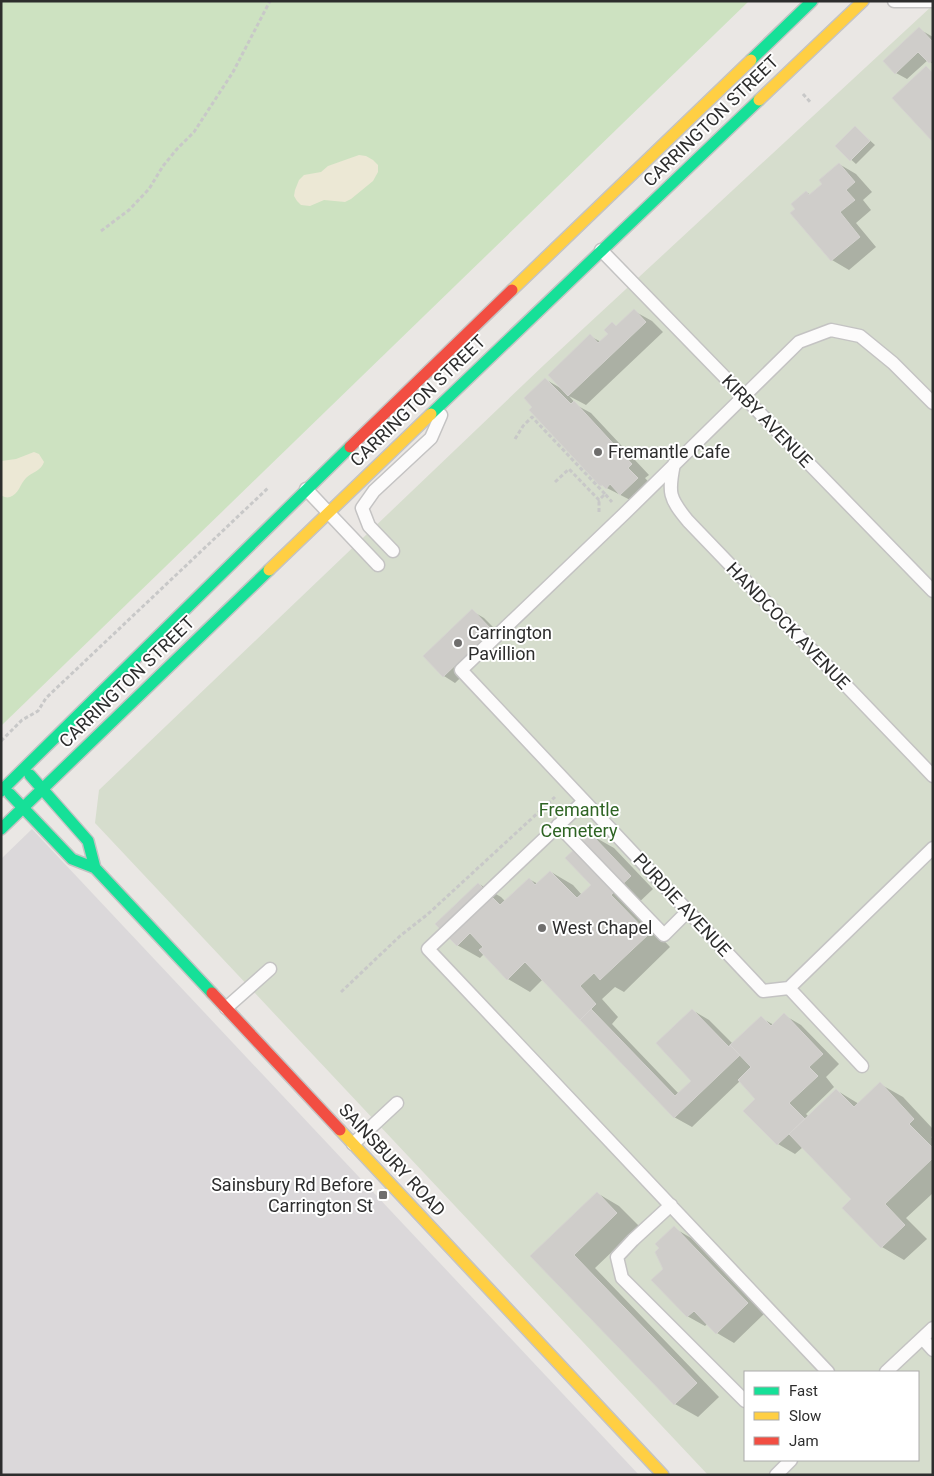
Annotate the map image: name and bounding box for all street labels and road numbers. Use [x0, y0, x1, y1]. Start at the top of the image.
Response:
street label: CARRINGTON STREET [639, 50, 783, 191]
street label: CARRINGTON STREET [346, 330, 490, 471]
street label: KIRBY AVENUE [718, 370, 817, 471]
street label: HANDCOCK AVENUE [722, 558, 854, 694]
street label: CARRINGTON STREET [55, 611, 199, 752]
street label: PURDIE AVENUE [629, 849, 735, 960]
street label: SAINSBURY ROAD [335, 1099, 450, 1220]

